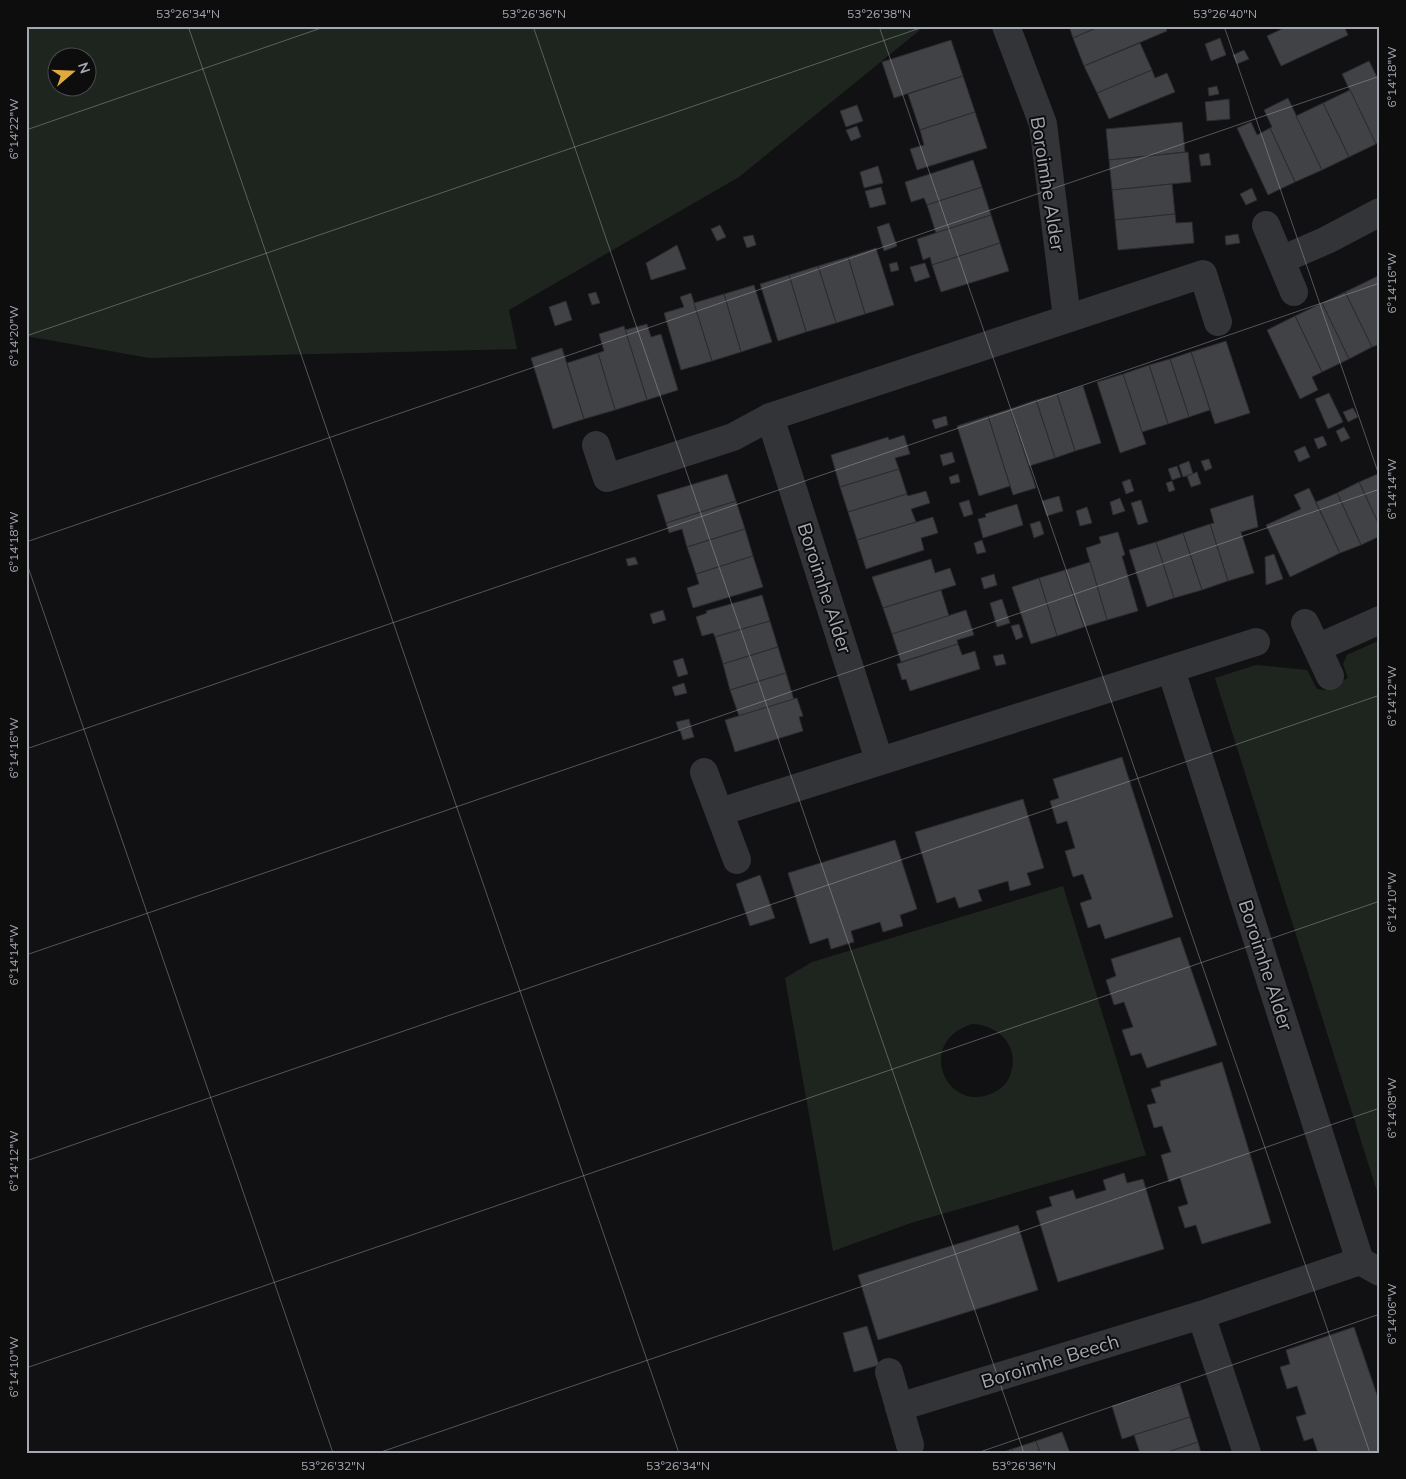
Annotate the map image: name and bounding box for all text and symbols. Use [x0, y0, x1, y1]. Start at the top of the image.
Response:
text: 53°26'34"N [156, 6, 220, 21]
text: 53°26'36"N [502, 6, 566, 21]
text: 53°26'38"N [847, 6, 911, 21]
text: 53°26'40"N [1193, 6, 1257, 21]
text: 6°14'18"W [1384, 46, 1399, 108]
north arrow [48, 48, 98, 98]
text: N [74, 60, 95, 76]
text: 6°14'22"W [6, 98, 21, 160]
street label: Boroimhe Alder [1025, 115, 1071, 253]
text: 6°14'16"W [1384, 252, 1399, 314]
text: 6°14'20"W [6, 305, 21, 367]
text: 6°14'14"W [1384, 458, 1399, 520]
text: 6°14'18"W [6, 511, 21, 573]
street label: Boroimhe Alder [793, 520, 857, 657]
text: 6°14'12"W [1384, 665, 1399, 727]
text: 6°14'16"W [6, 717, 21, 779]
text: 6°14'10"W [1384, 871, 1399, 933]
street label: Boroimhe Alder [1234, 897, 1298, 1034]
text: 6°14'14"W [6, 924, 21, 986]
text: 6°14'08"W [1384, 1077, 1399, 1139]
text: 6°14'12"W [6, 1130, 21, 1192]
text: 6°14'06"W [1384, 1283, 1399, 1345]
street label: Boroimhe Beech [978, 1329, 1122, 1393]
text: 6°14'10"W [6, 1336, 21, 1398]
text: 53°26'32"N [301, 1458, 365, 1473]
text: 53°26'34"N [646, 1458, 710, 1473]
text: 53°26'36"N [992, 1458, 1056, 1473]

